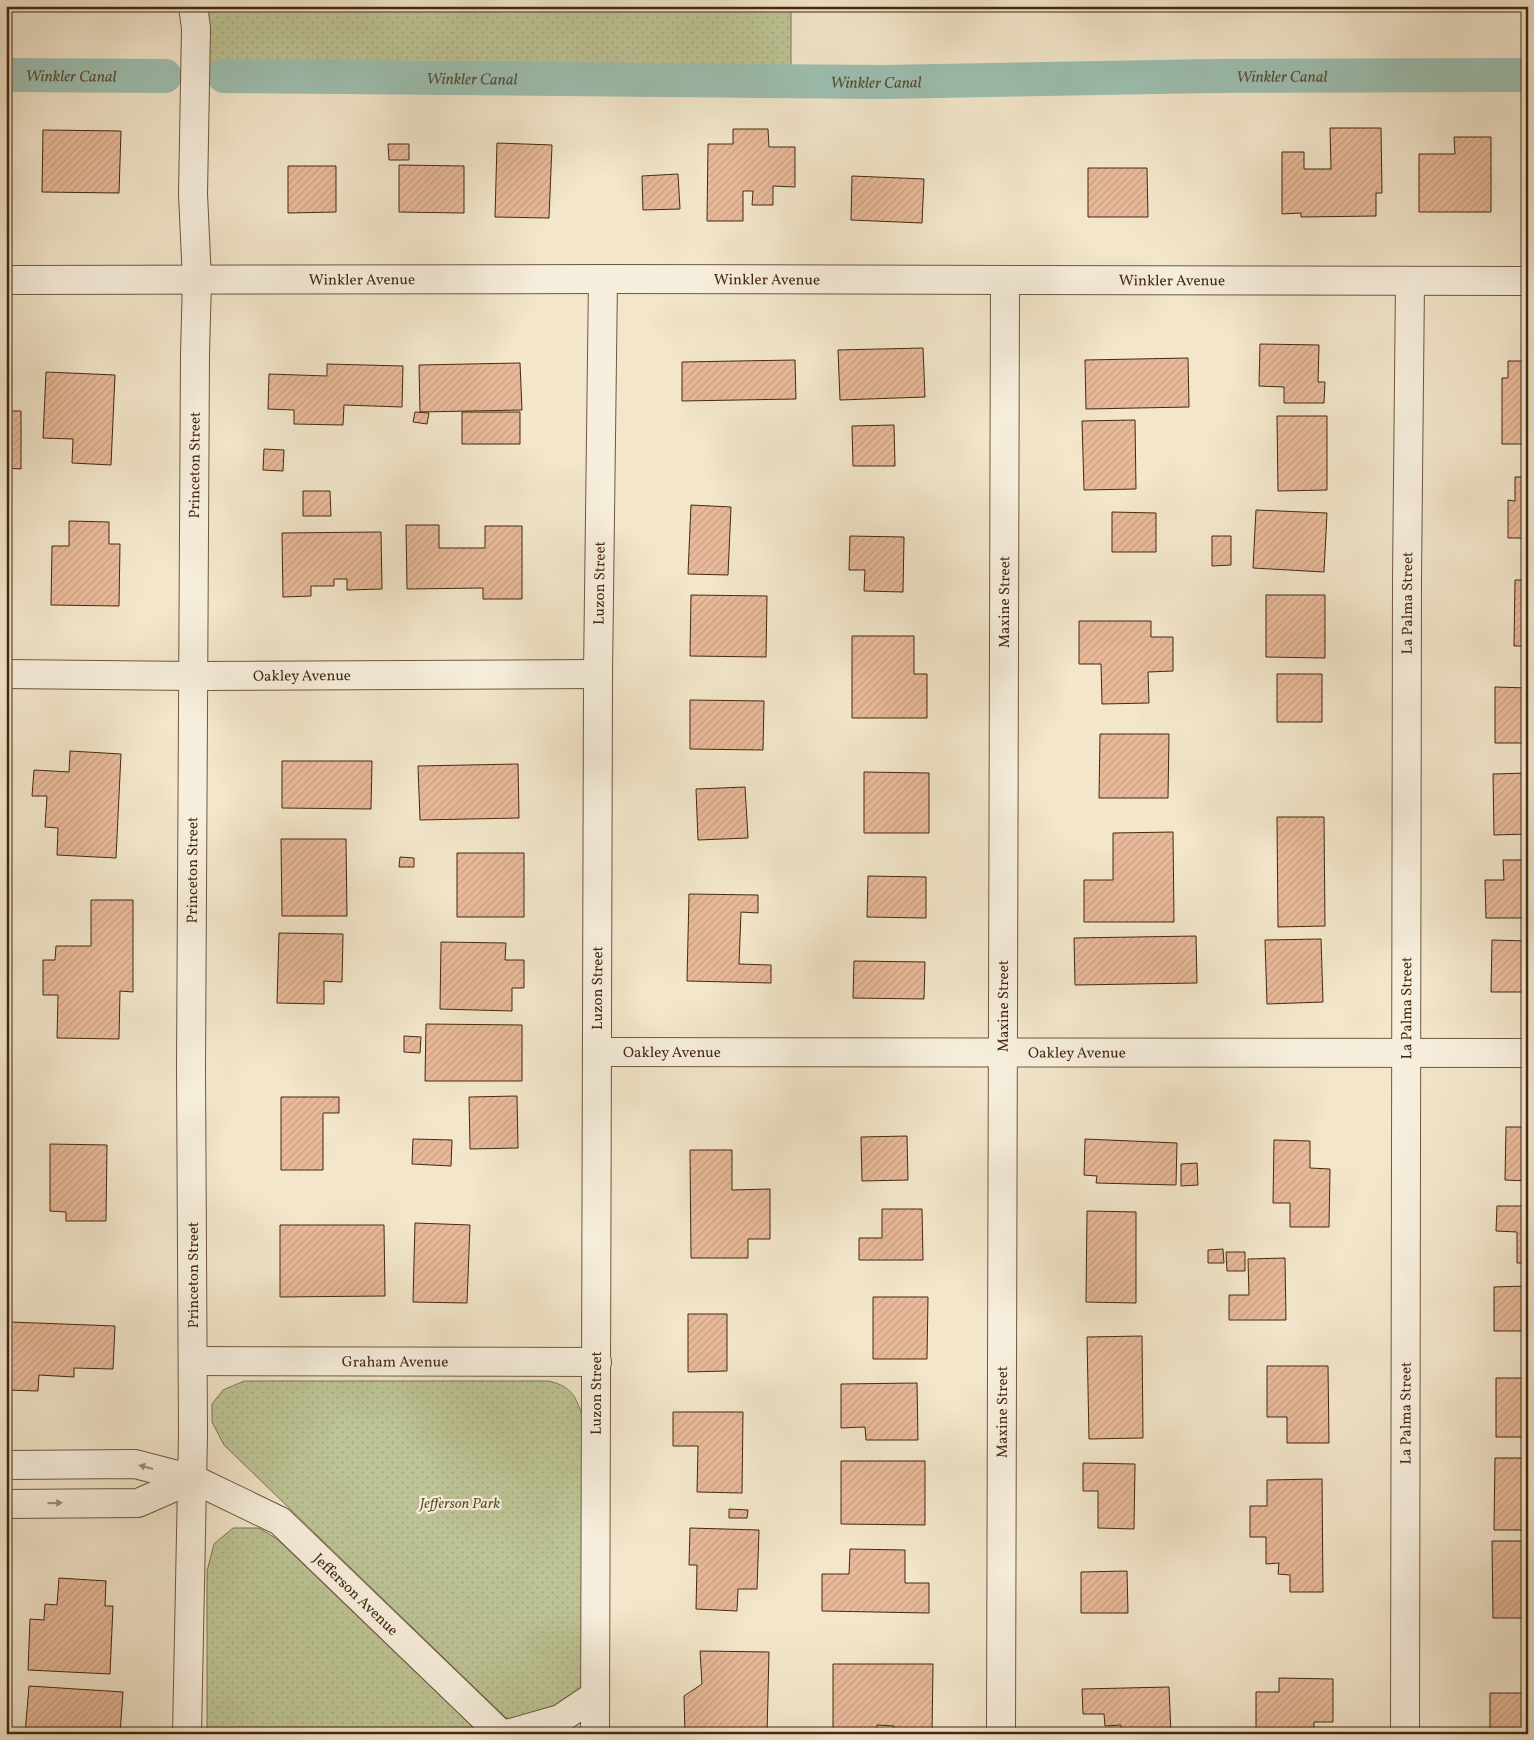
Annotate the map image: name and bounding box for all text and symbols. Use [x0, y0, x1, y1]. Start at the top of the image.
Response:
water label: Winkler Canal [25, 66, 117, 89]
water label: Winkler Canal [1236, 67, 1328, 89]
water label: Winkler Canal [426, 69, 518, 92]
water label: Winkler Canal [830, 72, 922, 95]
street label: Winkler Avenue [309, 270, 415, 291]
street label: Winkler Avenue [714, 270, 820, 291]
street label: Winkler Avenue [1119, 271, 1225, 292]
street label: Princeton Street [185, 412, 207, 519]
street label: Luzon Street [590, 541, 612, 625]
street label: La Palma Street [1398, 552, 1419, 654]
street label: Maxine Street [995, 556, 1016, 648]
street label: Oakley Avenue [253, 666, 351, 688]
street label: Princeton Street [183, 817, 204, 924]
street label: Luzon Street [588, 946, 609, 1030]
street label: La Palma Street [1397, 957, 1418, 1059]
street label: Maxine Street [994, 960, 1015, 1052]
street label: Oakley Avenue [623, 1043, 721, 1064]
street label: Oakley Avenue [1028, 1043, 1126, 1065]
street label: Princeton Street [184, 1222, 205, 1328]
street label: Luzon Street [587, 1351, 608, 1435]
street label: Graham Avenue [342, 1352, 448, 1374]
street label: La Palma Street [1396, 1362, 1418, 1464]
street label: Maxine Street [993, 1366, 1014, 1458]
one-way arrow [138, 1462, 153, 1470]
park label: Jefferson Park [418, 1494, 500, 1515]
one-way arrow [47, 1499, 63, 1507]
street label: Jefferson Avenue [308, 1549, 402, 1641]

